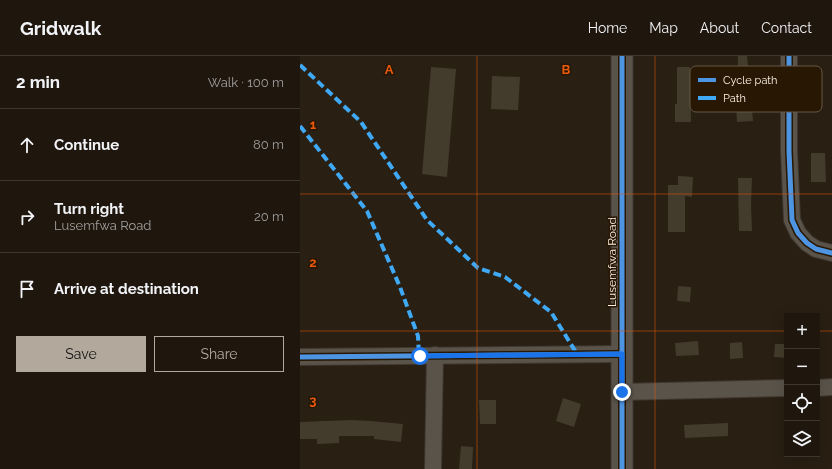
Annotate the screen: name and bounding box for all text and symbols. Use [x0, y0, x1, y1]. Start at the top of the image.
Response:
text: Gridwalk [20, 17, 101, 39]
text: Home [588, 20, 627, 36]
text: Map [649, 20, 678, 36]
text: About [700, 20, 739, 36]
text: Contact [761, 20, 812, 36]
text: A [385, 62, 394, 77]
text: B [562, 62, 571, 77]
legend [690, 66, 822, 112]
text: 2 min [16, 72, 60, 92]
text: Cycle path [723, 74, 777, 87]
text: Walk · 100 m [208, 75, 284, 90]
text: Path [723, 92, 746, 105]
text: 1 [310, 117, 317, 132]
icon: ahead [16, 134, 38, 156]
text: Continue [54, 136, 119, 154]
text: 80 m [253, 137, 284, 152]
text: Turn right [54, 200, 124, 218]
icon: right [16, 206, 38, 228]
text: 20 m [254, 209, 284, 224]
street label: Lusemfwa Road [605, 217, 619, 307]
text: Lusemfwa Road [54, 218, 151, 233]
text: 2 [309, 255, 317, 270]
icon: arrive [16, 278, 38, 300]
text: Arrive at destination [54, 280, 199, 298]
map controls [784, 313, 820, 457]
button: + [784, 313, 820, 349]
button: Save [16, 336, 146, 372]
button: Share [154, 336, 284, 372]
route start [411, 347, 429, 365]
button: − [784, 349, 820, 385]
route end [613, 383, 631, 401]
button: locate [784, 385, 820, 421]
text: 3 [309, 393, 317, 408]
button: layers [784, 421, 820, 457]

